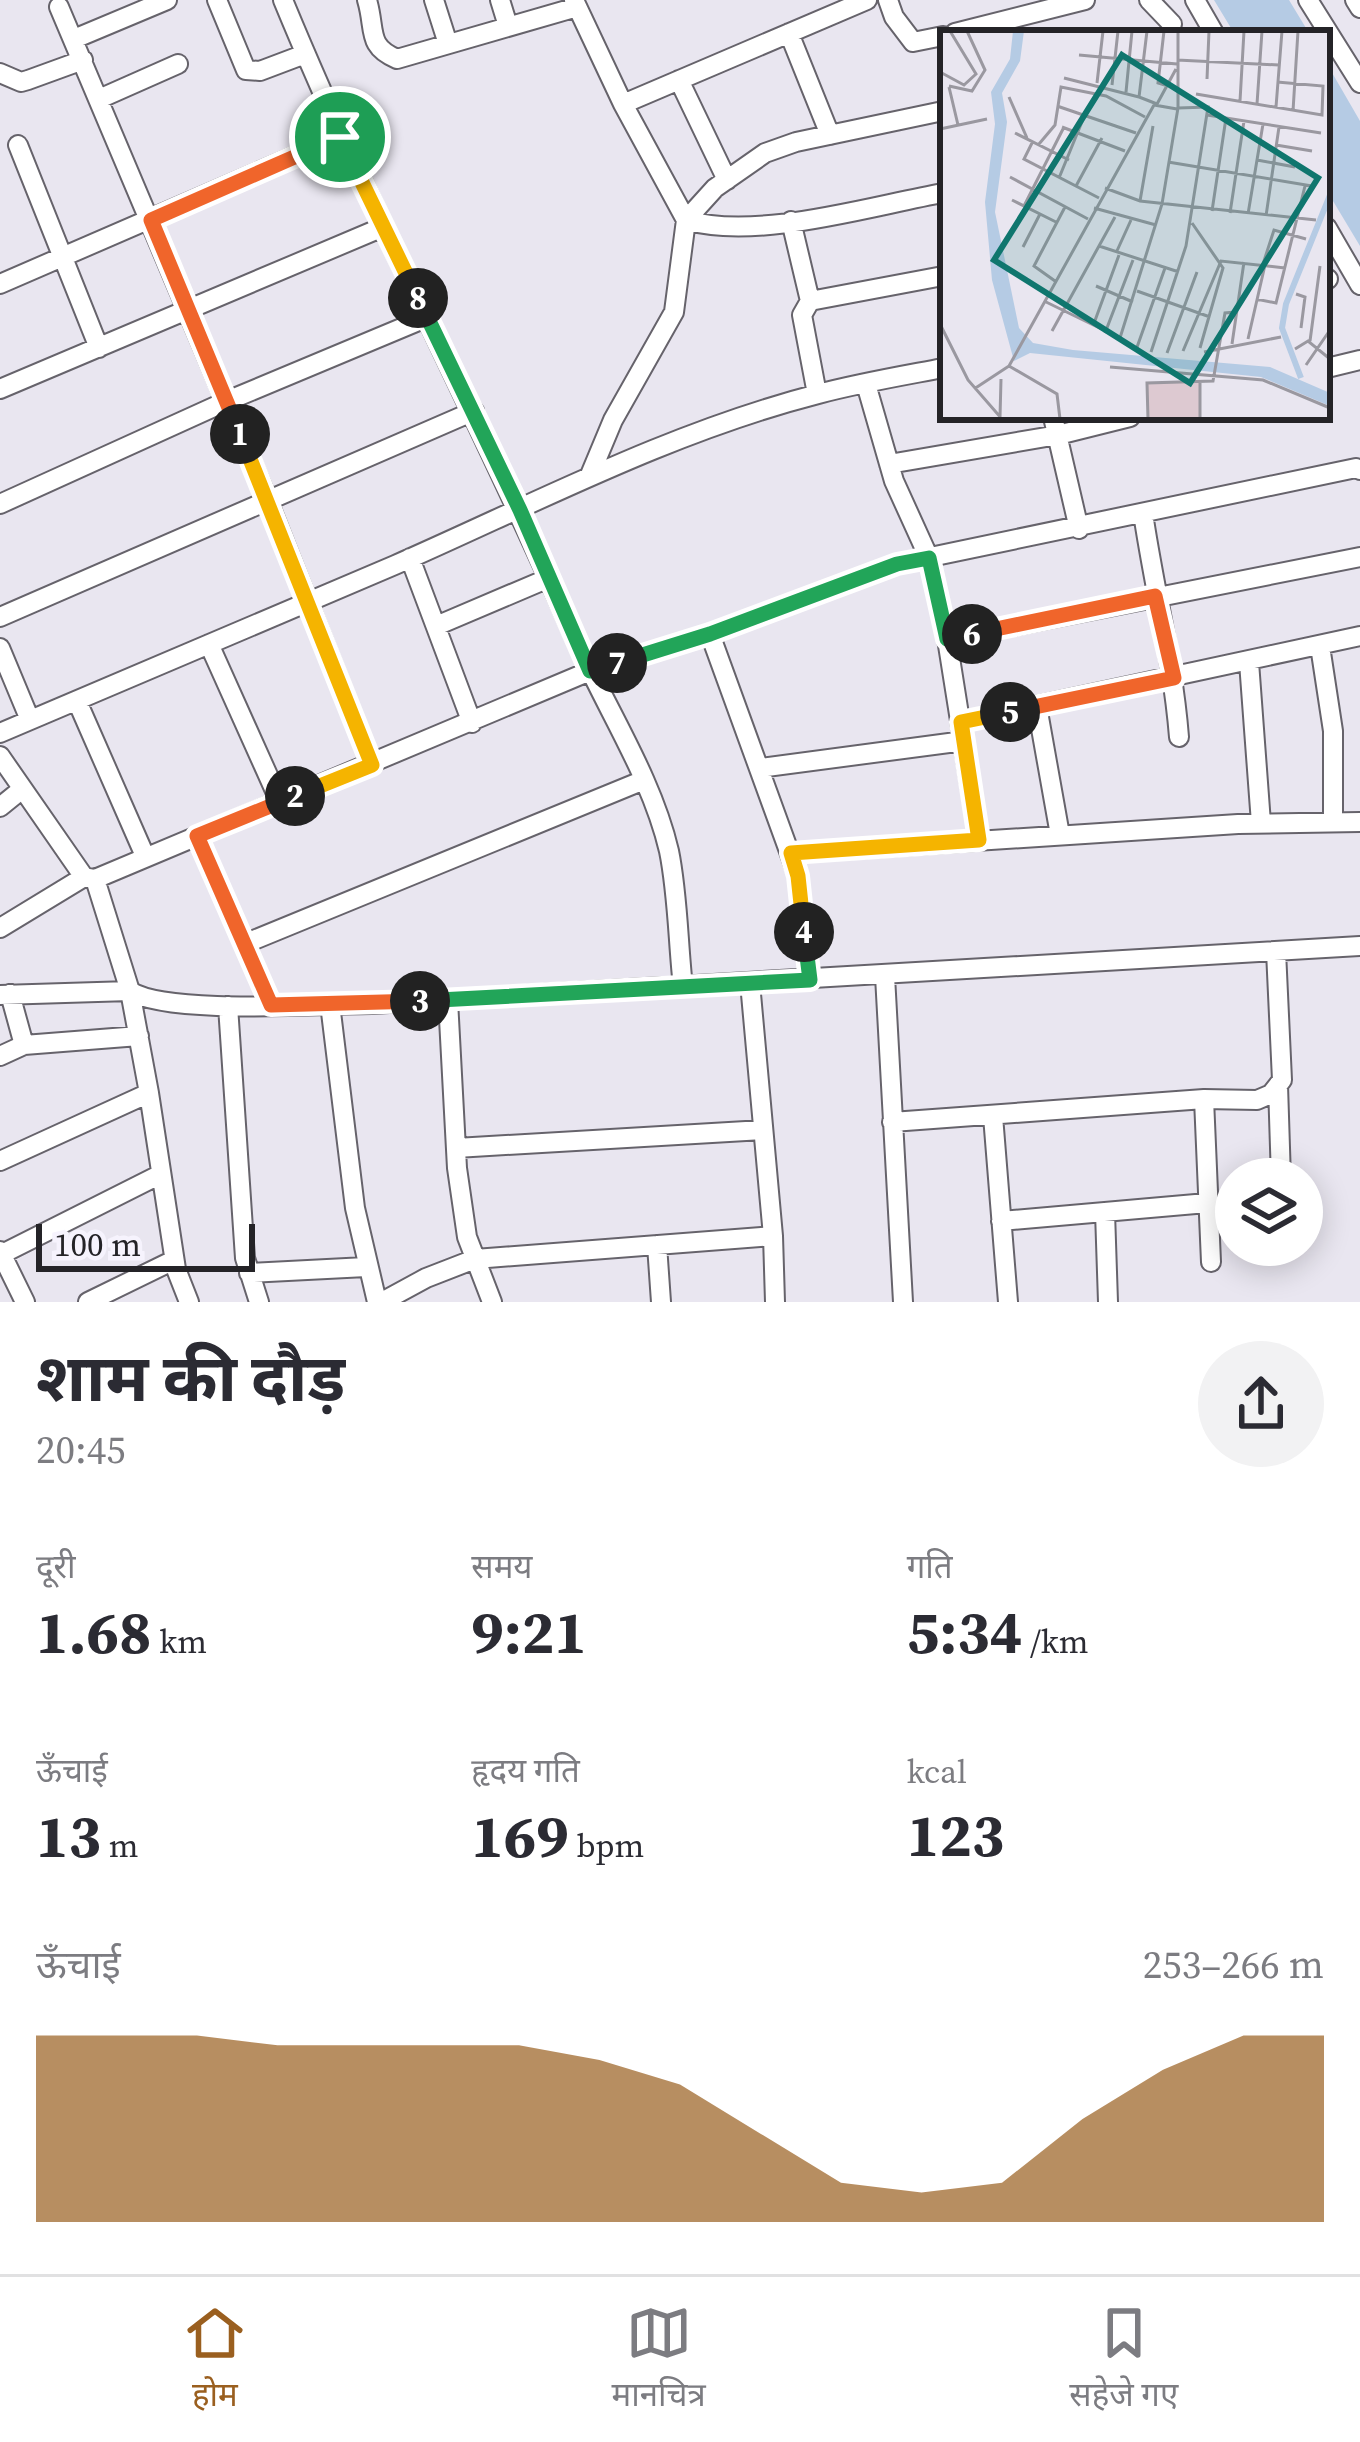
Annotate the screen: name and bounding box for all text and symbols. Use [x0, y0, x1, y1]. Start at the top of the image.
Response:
inset map [940, 30, 1330, 420]
pin [289, 86, 391, 188]
icon: arrive [307, 104, 373, 170]
pin: 8 [388, 268, 448, 328]
text: 8 [409, 275, 427, 320]
pin: 1 [210, 404, 270, 464]
text: 1 [231, 411, 249, 456]
pin: 6 [942, 604, 1002, 664]
text: 6 [963, 611, 981, 656]
pin: 7 [587, 633, 647, 693]
text: 7 [608, 640, 626, 685]
pin: 5 [980, 682, 1040, 742]
text: 5 [1001, 689, 1019, 734]
pin: 2 [265, 766, 325, 826]
text: 2 [286, 773, 304, 818]
pin: 4 [774, 902, 834, 962]
text: 4 [795, 909, 813, 954]
pin: 3 [390, 971, 450, 1031]
text: 3 [411, 978, 429, 1023]
map controls [1215, 1158, 1323, 1266]
button: layers [1215, 1158, 1323, 1266]
scale bar [36, 1218, 255, 1271]
text: 100 m [54, 1222, 141, 1267]
text: शाम की दौड़ [36, 1333, 345, 1423]
button: share [1198, 1341, 1324, 1467]
text: 20:45 [36, 1423, 126, 1476]
text: दूरी [36, 1544, 76, 1589]
text: समय [471, 1544, 533, 1589]
text: गति [907, 1544, 953, 1589]
text: 1.68 [36, 1591, 152, 1673]
text: 9:21 [471, 1591, 587, 1673]
text: 5:34 [907, 1591, 1022, 1673]
text: km [152, 1619, 207, 1664]
text: /km [1022, 1619, 1089, 1664]
text: ऊँचाई [36, 1748, 108, 1793]
text: हृदय गति [471, 1748, 580, 1793]
text: kcal [907, 1749, 967, 1794]
text: 123 [907, 1794, 1004, 1876]
text: 13 [36, 1795, 101, 1877]
text: 169 [471, 1795, 569, 1877]
text: m [101, 1823, 138, 1868]
text: bpm [569, 1823, 644, 1868]
text: ऊँचाई [36, 1938, 121, 1991]
text: 253–266 m [1143, 1938, 1324, 1991]
tab: होम [182, 2300, 248, 2419]
tab: मानचित्र [611, 2300, 706, 2419]
tab: सहेजे गए [1069, 2300, 1178, 2419]

